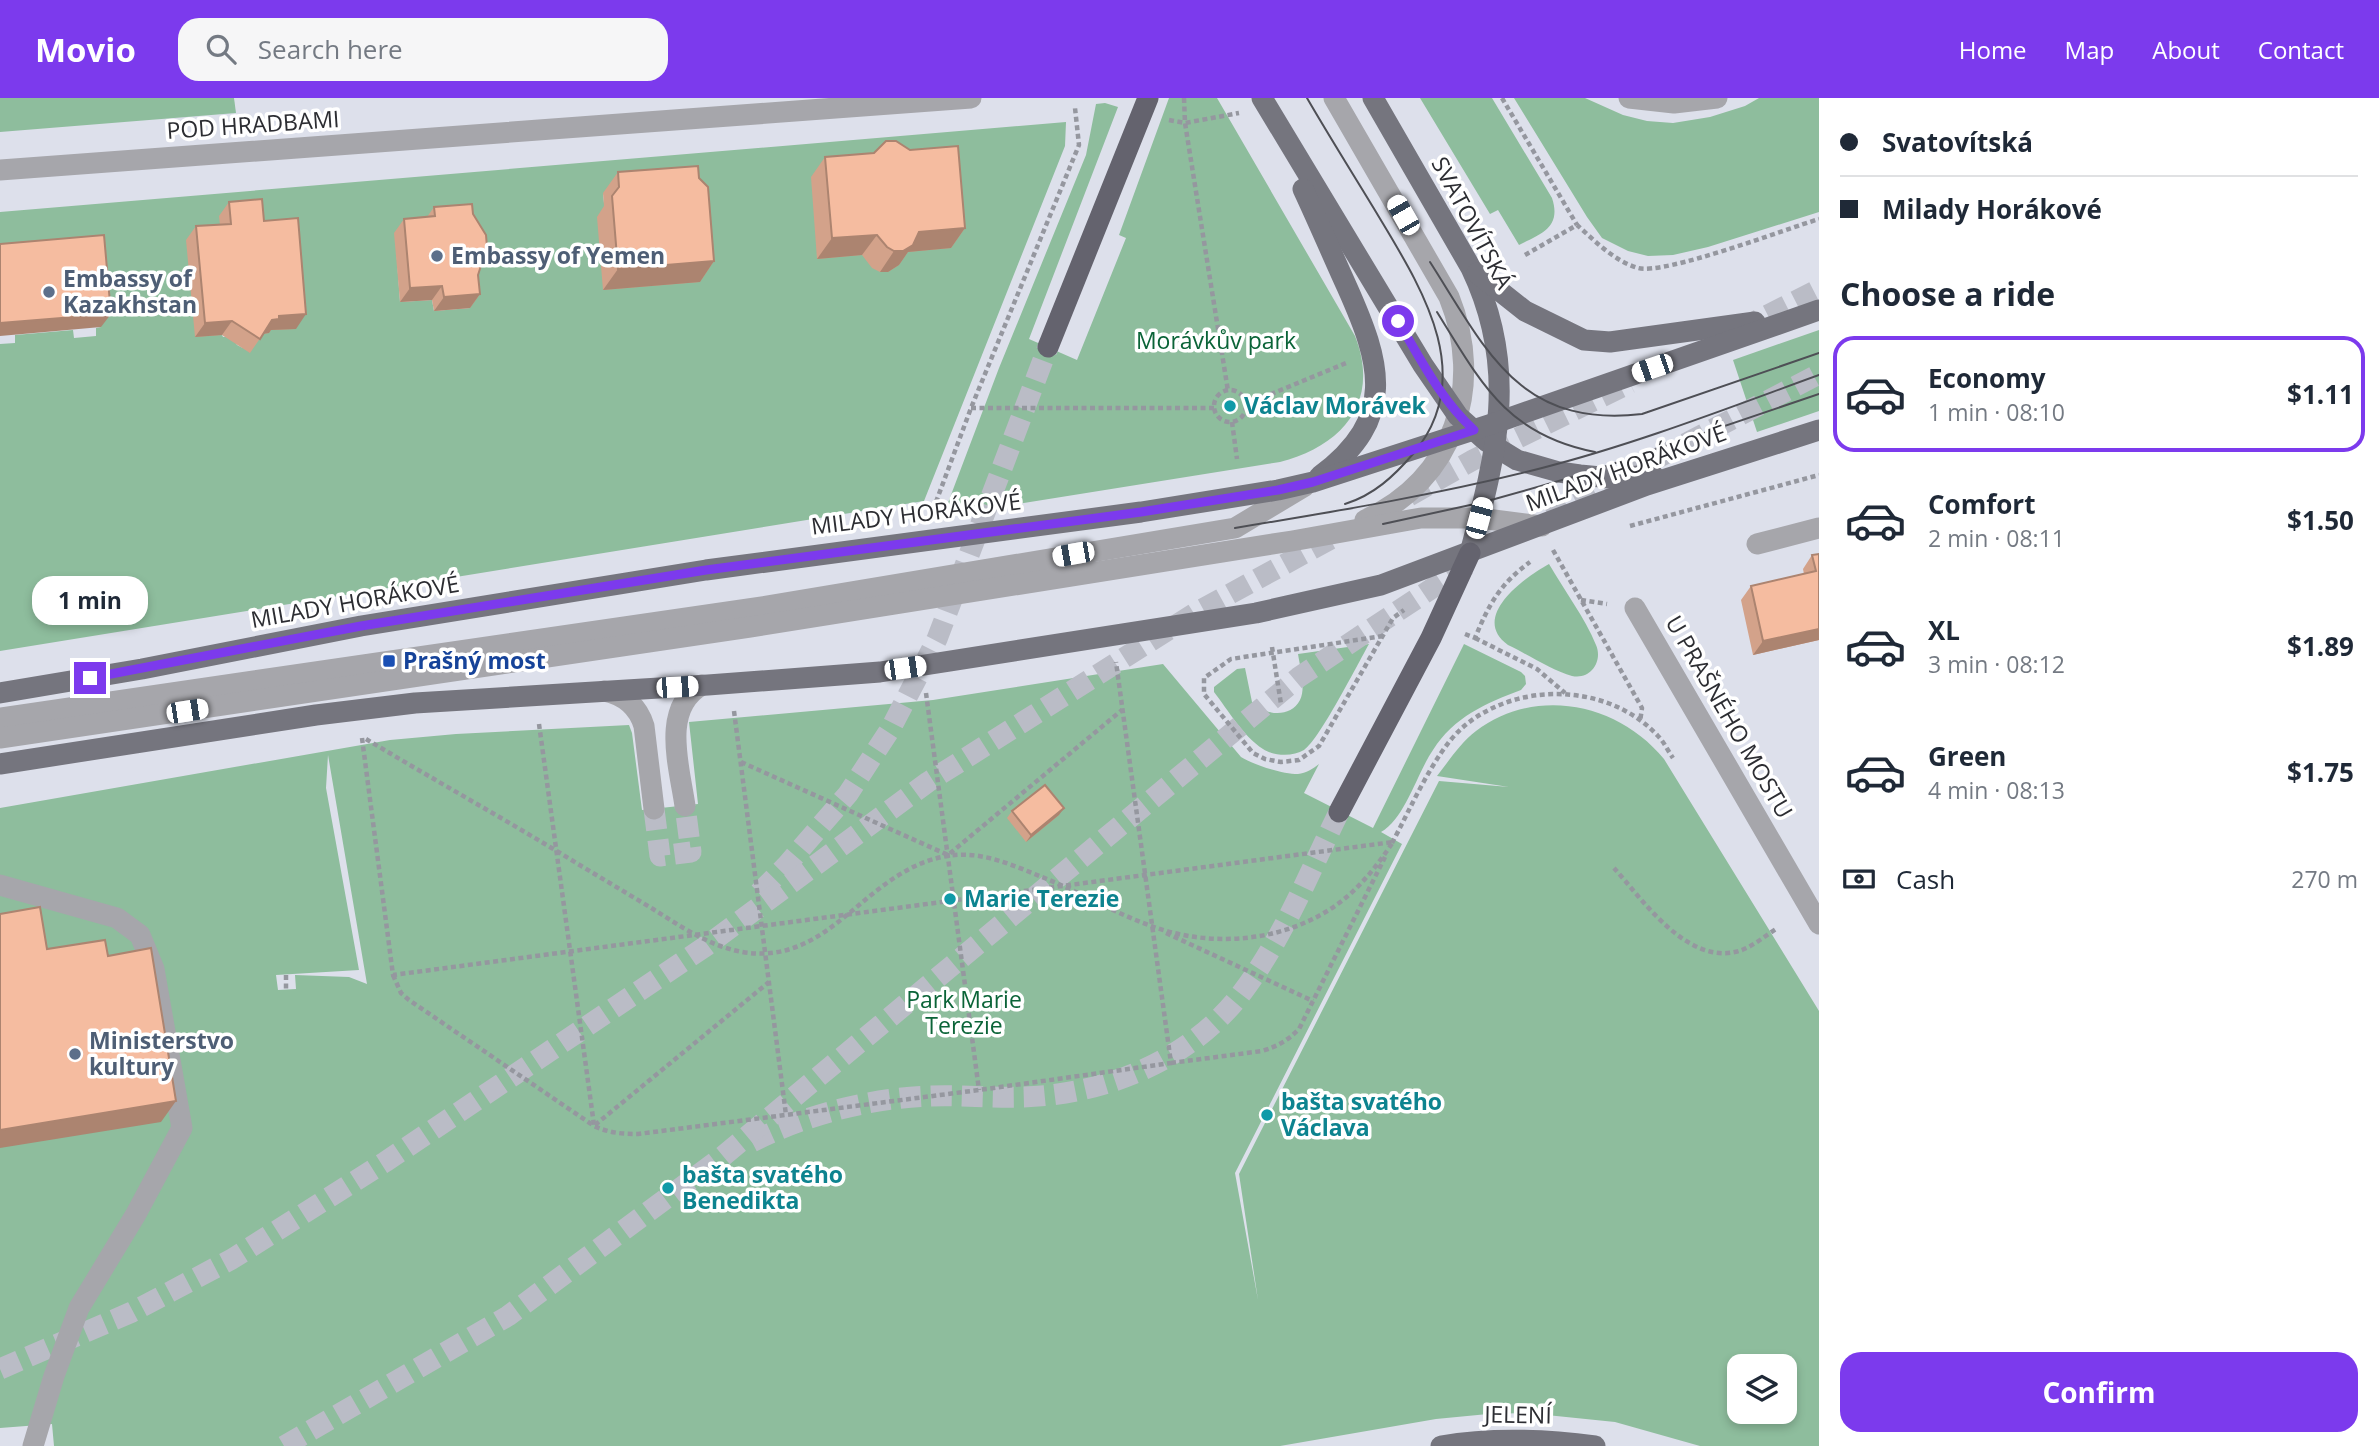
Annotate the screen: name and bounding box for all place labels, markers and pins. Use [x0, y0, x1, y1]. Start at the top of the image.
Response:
place label: Embassy of Yemen [451, 239, 665, 271]
marker: Embassy of Yemen [429, 248, 445, 264]
place label: Embassy of Kazakhstan [63, 262, 197, 320]
marker: Embassy of Kazakhstan [41, 284, 57, 300]
place label: Václav Morávek [1244, 389, 1427, 421]
marker: Václav Morávek [1222, 398, 1238, 414]
place label: Prašný most [403, 644, 546, 676]
marker: Prašný most [381, 653, 397, 669]
place label: Marie Terezie [964, 882, 1119, 914]
marker: Marie Terezie [942, 891, 958, 907]
place label: Ministerstvo kultury [89, 1024, 234, 1082]
marker: Ministerstvo kultury [67, 1046, 83, 1062]
place label: bašta svatého Václava [1281, 1085, 1442, 1143]
marker: bašta svatého Václava [1259, 1107, 1275, 1123]
place label: bašta svatého Benedikta [682, 1158, 843, 1216]
marker: bašta svatého Benedikta [660, 1180, 676, 1196]

